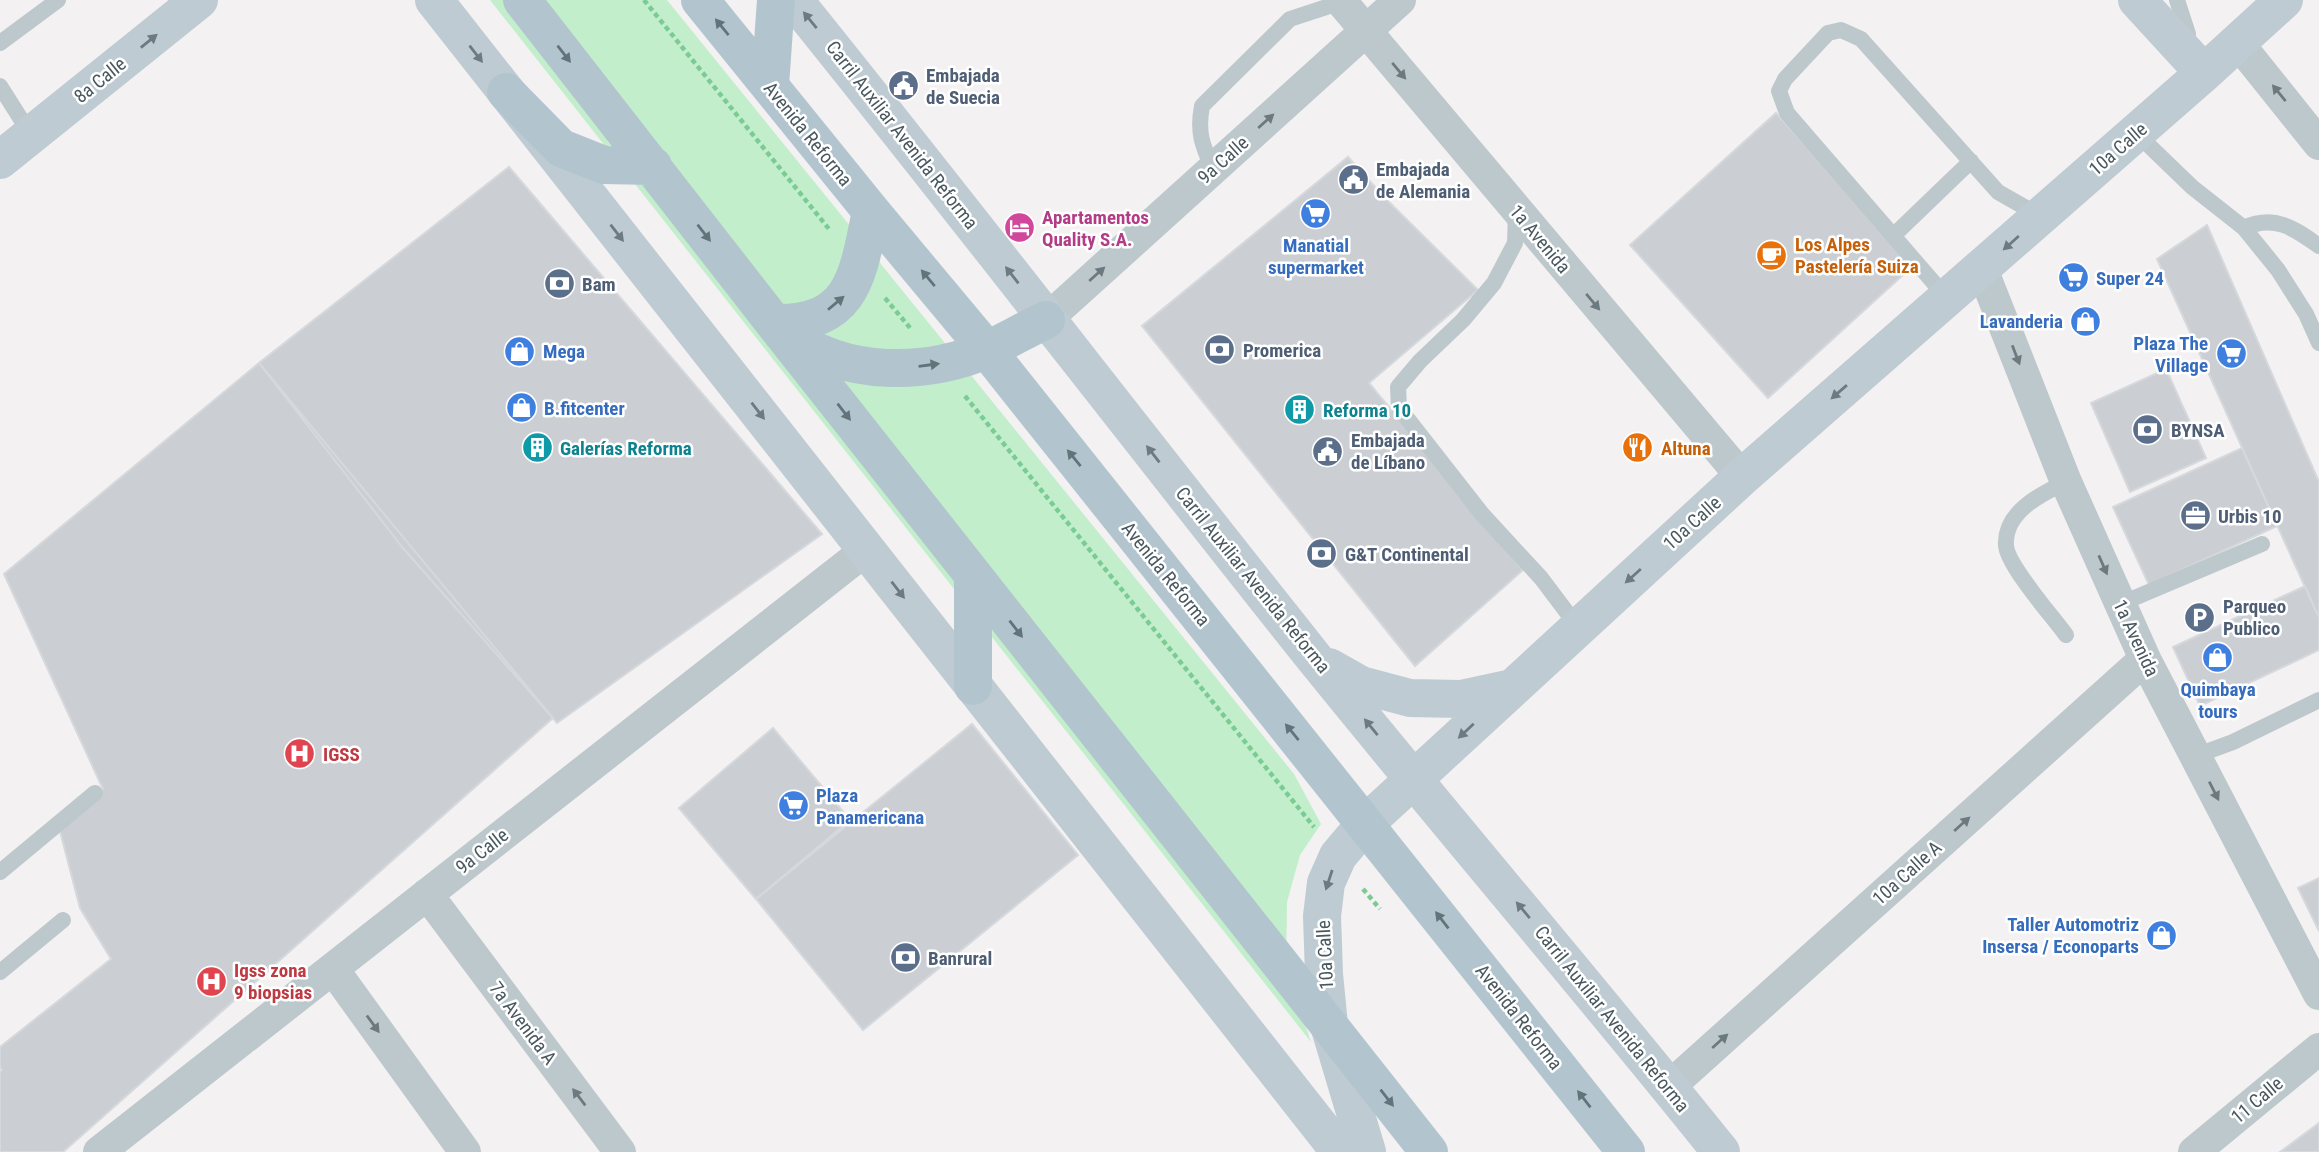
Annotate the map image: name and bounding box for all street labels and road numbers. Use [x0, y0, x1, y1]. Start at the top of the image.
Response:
street label: Carril Auxiliar Avenida Reforma [821, 36, 983, 234]
street label: 8a Calle [69, 52, 131, 108]
street label: Avenida Reforma [759, 77, 857, 191]
street label: 10a Calle [2084, 117, 2152, 181]
street label: 9a Calle [1193, 131, 1253, 189]
street label: 1a Avenida [1505, 200, 1575, 278]
street label: Carril Auxiliar Avenida Reforma [1171, 482, 1335, 678]
street label: 10a Calle [1658, 491, 1726, 555]
street label: Avenida Reforma [1117, 517, 1215, 631]
street label: 1a Avenida [2108, 596, 2164, 680]
street label: 9a Calle [451, 823, 513, 879]
street label: 10a Calle A [1868, 836, 1946, 910]
street label: 10a Calle [1312, 920, 1338, 990]
street label: Carril Auxiliar Avenida Reforma [1530, 921, 1694, 1117]
street label: Avenida Reforma [1471, 960, 1567, 1074]
street label: 7a Avenida A [484, 977, 562, 1069]
street label: 11 Calle [2226, 1072, 2288, 1128]

